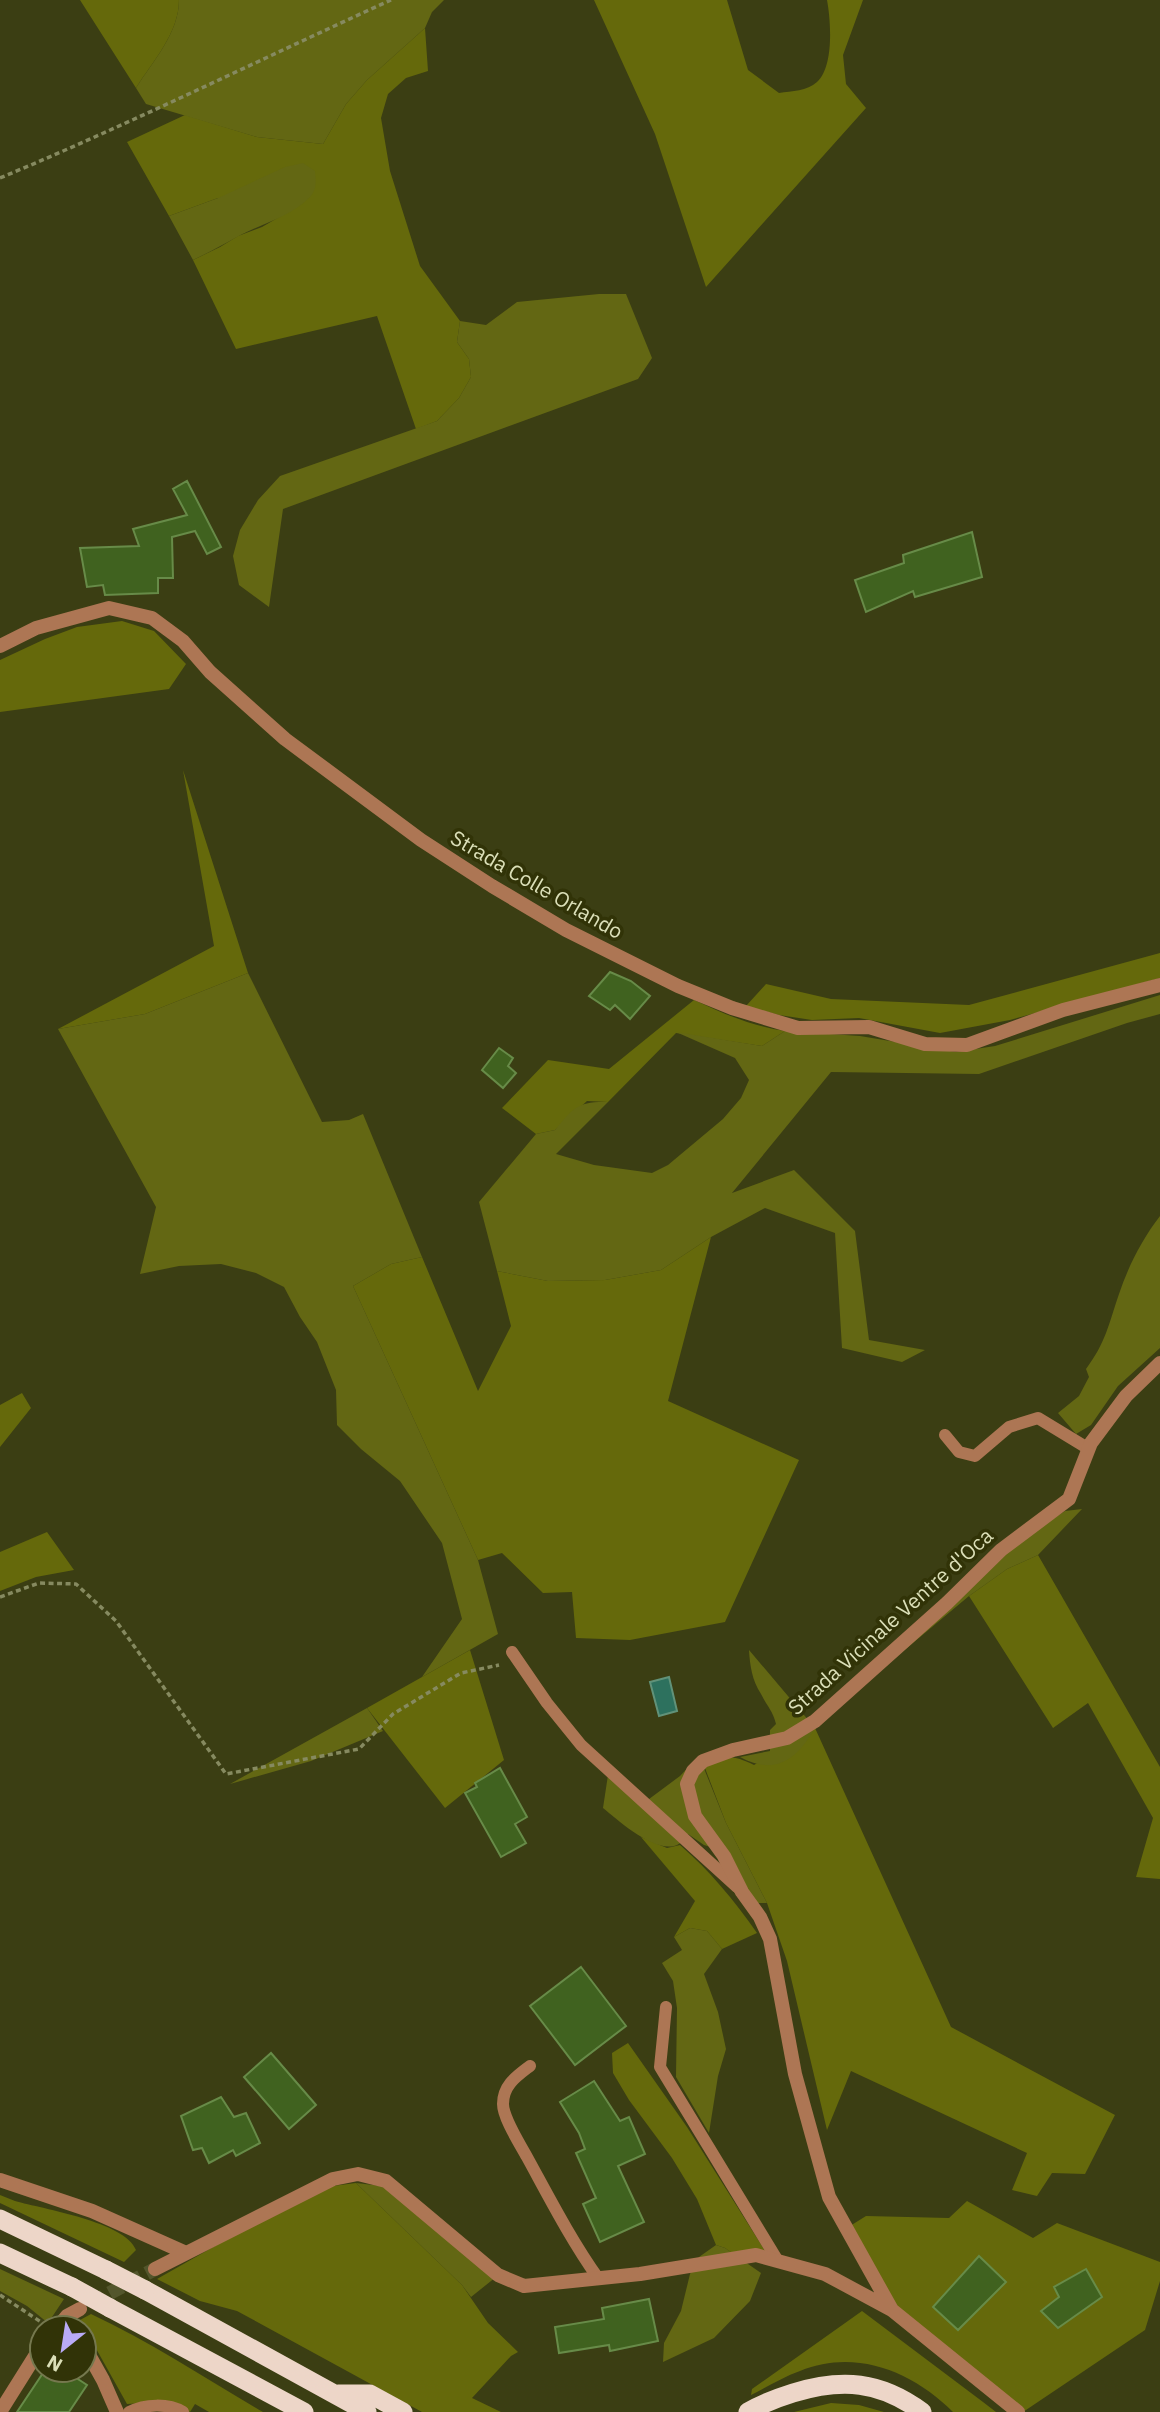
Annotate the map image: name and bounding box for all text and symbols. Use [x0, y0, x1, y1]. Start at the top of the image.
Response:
street label: Strada Colle Orlando [446, 823, 628, 945]
street label: Strada Vicinale Ventre d'Oca [782, 1521, 998, 1721]
north arrow [28, 2314, 98, 2384]
text: N [43, 2350, 66, 2378]

